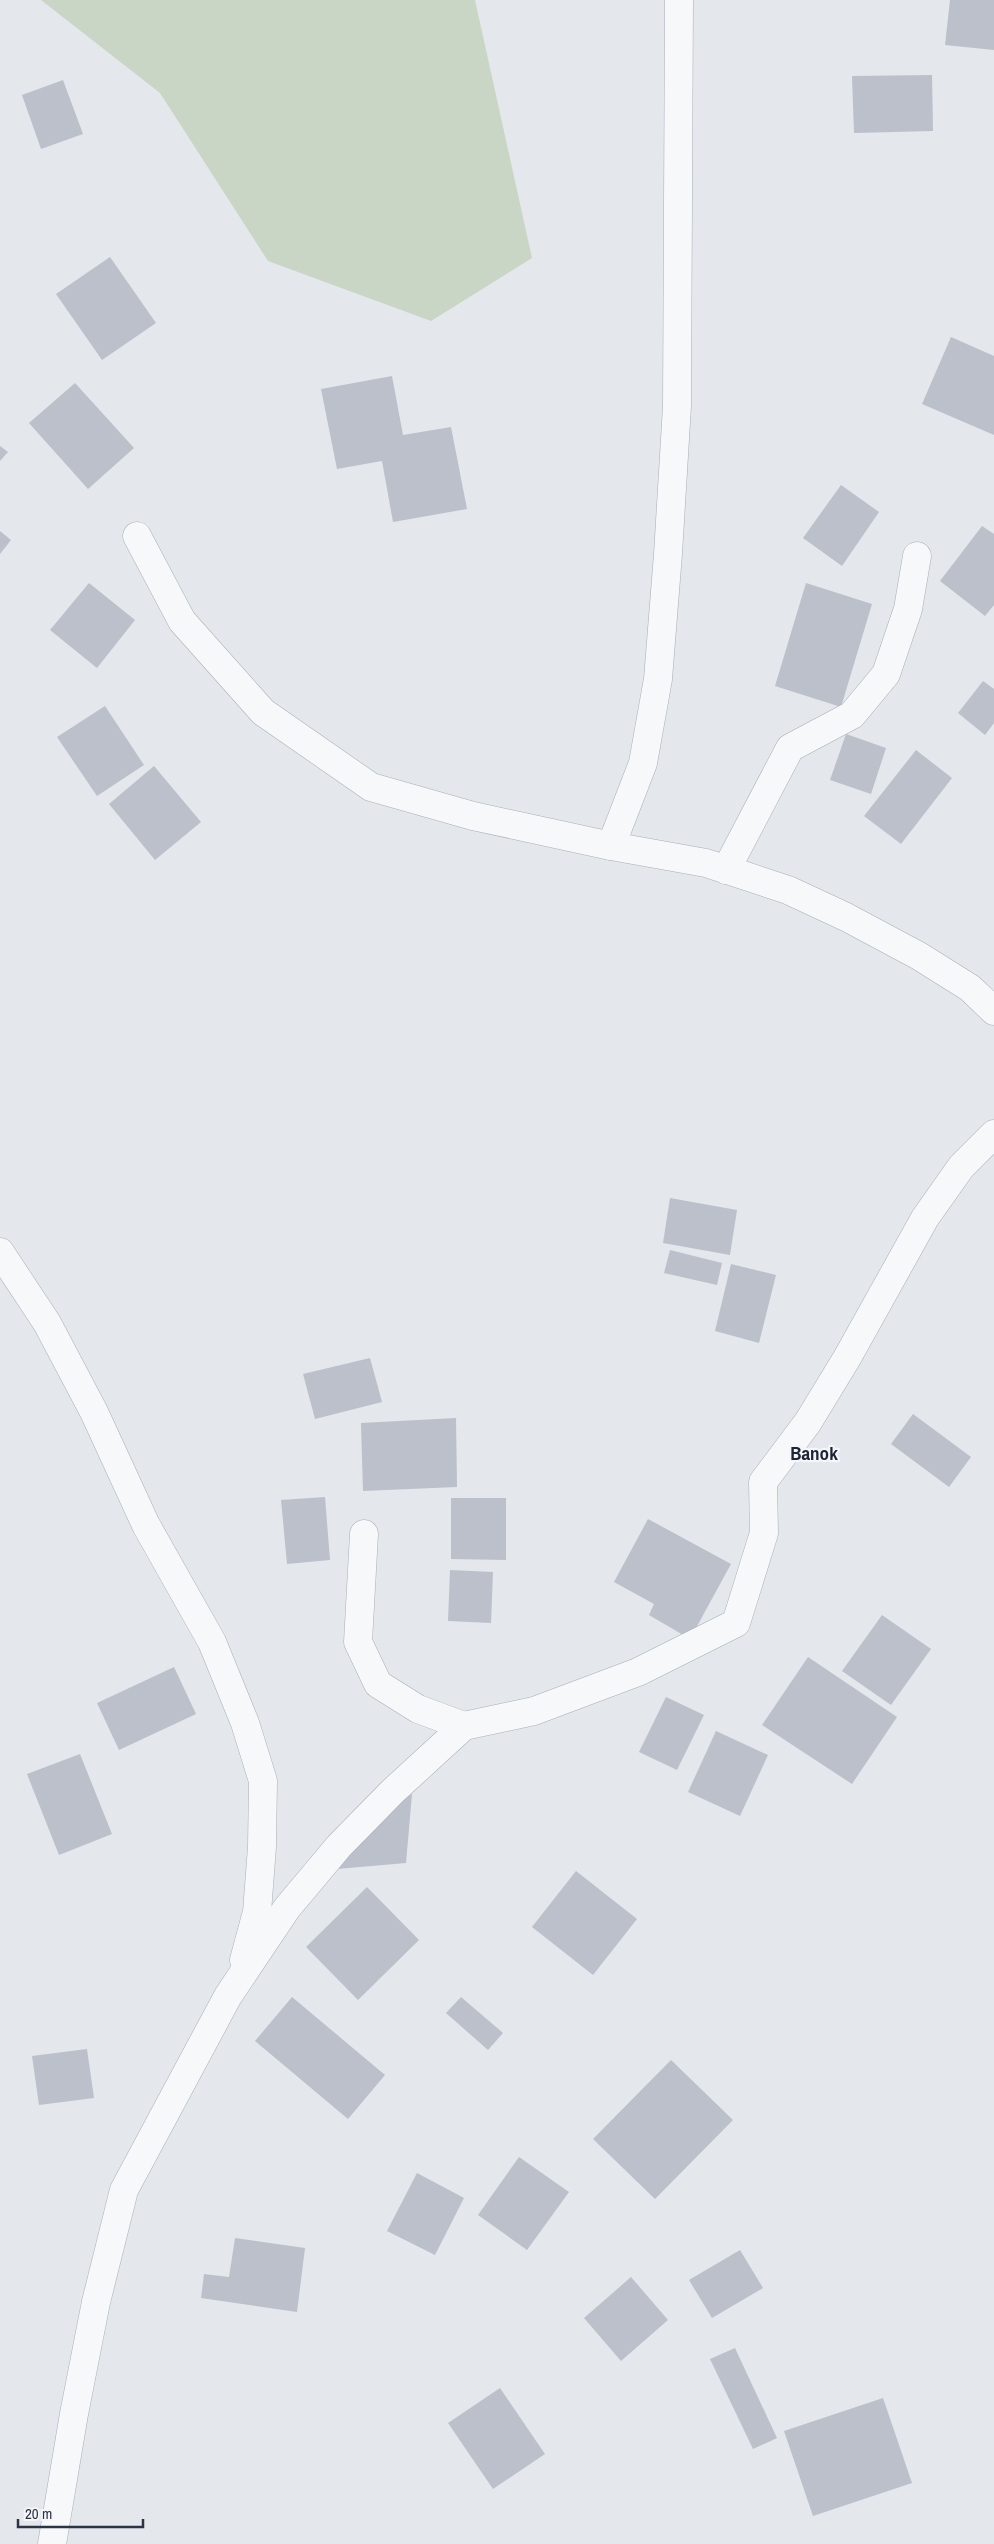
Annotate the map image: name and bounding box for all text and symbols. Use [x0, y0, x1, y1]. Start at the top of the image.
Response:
district label: Banok [790, 1440, 838, 1466]
scale bar [18, 2496, 142, 2528]
text: 20 m [25, 2503, 52, 2524]

